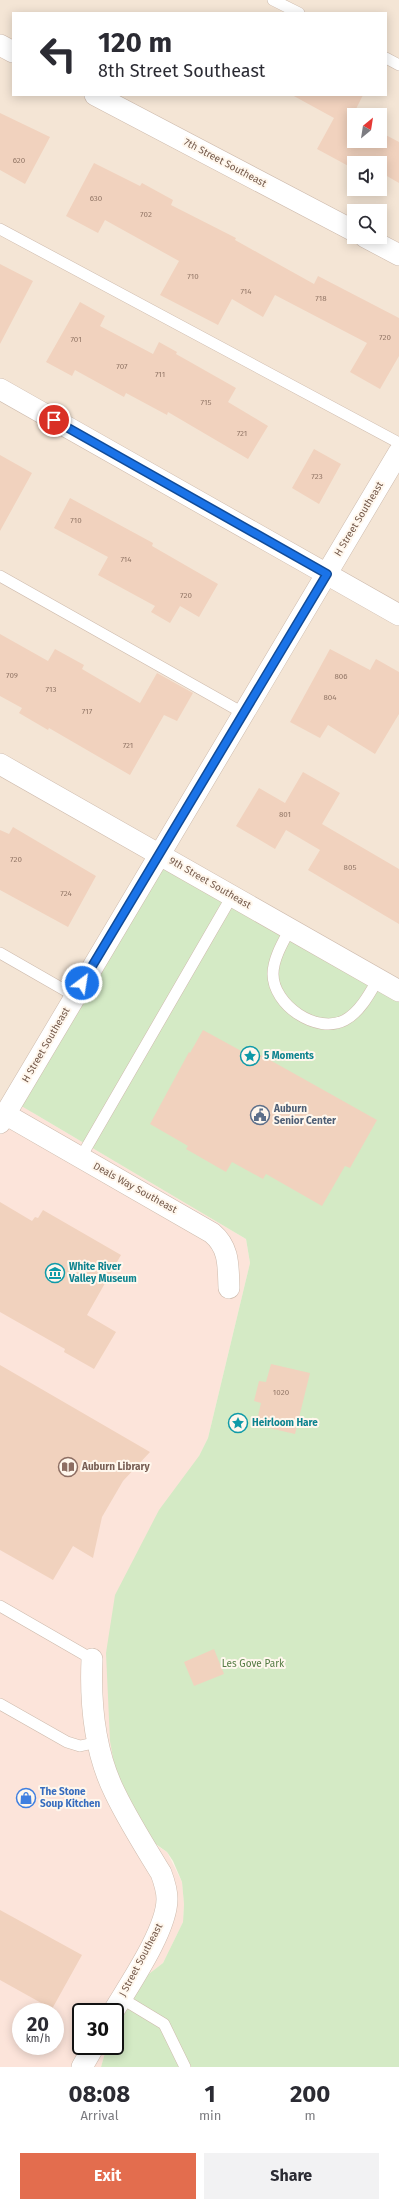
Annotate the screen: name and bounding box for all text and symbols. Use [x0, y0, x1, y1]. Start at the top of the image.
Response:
text: 120 m [98, 26, 172, 59]
icon: left [32, 28, 84, 80]
text: 8th Street Southeast [98, 60, 265, 82]
north arrow [347, 108, 387, 148]
map controls [347, 108, 387, 244]
street label: 7th Street Southeast [182, 136, 269, 190]
house number: 620 [13, 156, 26, 165]
button: sound [347, 156, 387, 196]
house number: 630 [90, 194, 103, 203]
button: search [347, 204, 387, 244]
house number: 702 [140, 210, 152, 219]
house number: 710 [187, 272, 199, 281]
house number: 714 [240, 287, 252, 296]
house number: 718 [315, 294, 327, 303]
house number: 720 [379, 333, 391, 342]
house number: 701 [70, 335, 82, 344]
house number: 707 [116, 362, 128, 371]
house number: 711 [155, 370, 165, 379]
house number: 715 [201, 398, 211, 407]
pin [37, 403, 71, 437]
icon: arrive [43, 409, 65, 431]
house number: 721 [237, 429, 247, 438]
house number: 723 [311, 472, 323, 481]
street label: H Street Southeast [332, 479, 386, 558]
house number: 710 [70, 516, 82, 525]
house number: 714 [120, 555, 132, 564]
house number: 720 [180, 591, 192, 600]
house number: 709 [6, 671, 18, 680]
house number: 806 [334, 672, 348, 681]
house number: 713 [46, 685, 56, 694]
house number: 804 [323, 693, 337, 702]
house number: 717 [82, 707, 93, 716]
house number: 721 [123, 741, 133, 750]
house number: 801 [279, 810, 291, 819]
house number: 720 [10, 855, 22, 864]
street label: 9th Street Southeast [167, 855, 253, 912]
house number: 805 [344, 863, 356, 872]
house number: 724 [60, 889, 72, 898]
position arrow [61, 962, 103, 1004]
street label: H Street Southeast [20, 1005, 73, 1085]
place icon: 5 Moments [239, 1045, 261, 1067]
place label: 5 Moments [264, 1050, 314, 1062]
place label: Auburn Senior Center [273, 1103, 337, 1127]
public building icon: Auburn Senior Center [249, 1104, 271, 1126]
street label: Deals Way Southeast [91, 1160, 179, 1216]
place label: White River Valley Museum [68, 1261, 137, 1285]
museum icon: White River Valley Museum [44, 1262, 66, 1284]
house number: 1020 [273, 1388, 290, 1397]
place icon: Heirloom Hare [227, 1412, 249, 1434]
place label: Heirloom Hare [252, 1417, 318, 1429]
library icon: Auburn Library [57, 1456, 79, 1478]
place label: Auburn Library [81, 1461, 151, 1473]
park label: Les Gove Park [222, 1658, 285, 1670]
place label: The Stone Soup Kitchen [40, 1786, 101, 1810]
shop icon: The Stone Soup Kitchen [15, 1787, 37, 1809]
street label: J Street Southeast [117, 1921, 166, 1999]
speed limit sign: 30 [72, 2003, 124, 2055]
text: 20 [27, 2012, 49, 2036]
text: km/h [26, 2033, 50, 2045]
text: 08:08 [69, 2080, 130, 2108]
text: 1 [205, 2080, 216, 2108]
text: 200 [290, 2080, 330, 2108]
text: Arrival [80, 2108, 118, 2123]
text: min [199, 2108, 221, 2123]
text: m [305, 2108, 316, 2123]
button: Exit [20, 2153, 196, 2199]
button: Share [204, 2153, 379, 2199]

